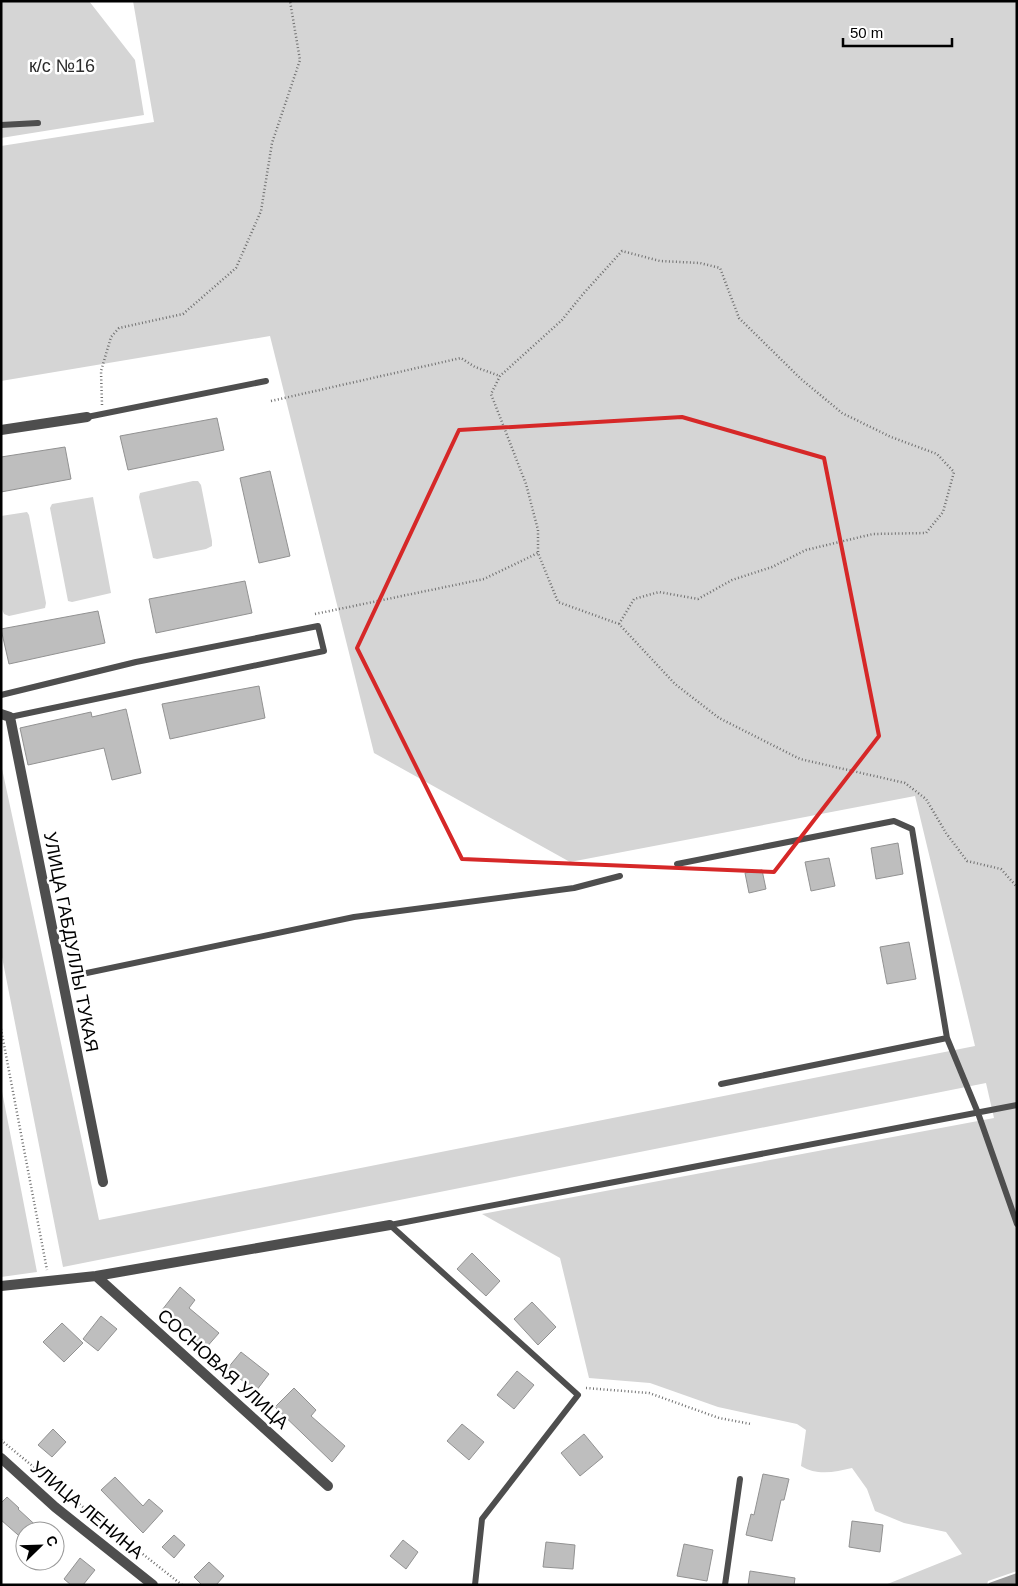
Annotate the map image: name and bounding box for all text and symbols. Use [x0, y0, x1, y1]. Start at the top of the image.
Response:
scale bar [843, 15, 952, 47]
text: 50 m [850, 24, 883, 41]
park label: к/с №16 [29, 56, 95, 76]
street label: УЛИЦА ГАБДУЛЛЫ ТУКАЯ [40, 830, 102, 1054]
street label: СОСНОВАЯ УЛИЦА [154, 1305, 292, 1433]
street label: УЛИЦА ЛЕНИНА [27, 1457, 147, 1563]
north arrow [15, 1521, 65, 1571]
text: С [43, 1533, 61, 1549]

